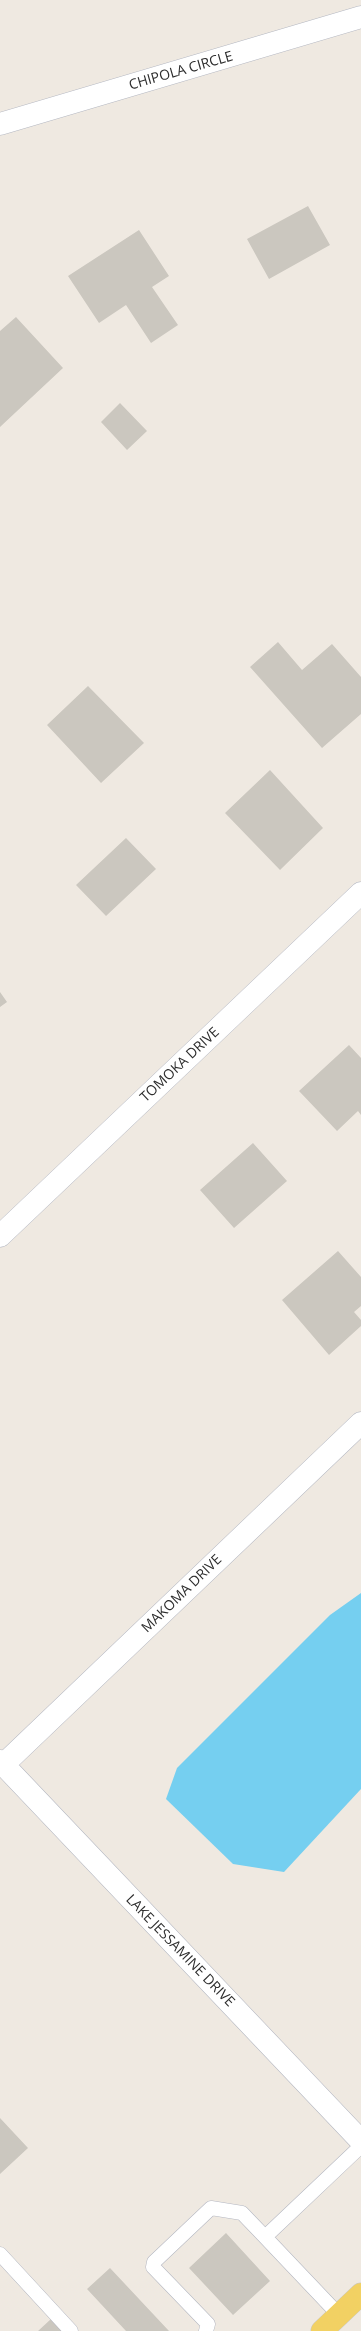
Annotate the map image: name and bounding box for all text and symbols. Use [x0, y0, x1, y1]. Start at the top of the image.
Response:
street label: CHIPOLA CIRCLE [127, 48, 235, 94]
street label: TOMOKA DRIVE [137, 1024, 223, 1106]
street label: MAKOMA DRIVE [138, 1552, 226, 1636]
street label: LAKE JESSAMINE DRIVE [122, 1892, 238, 2010]

